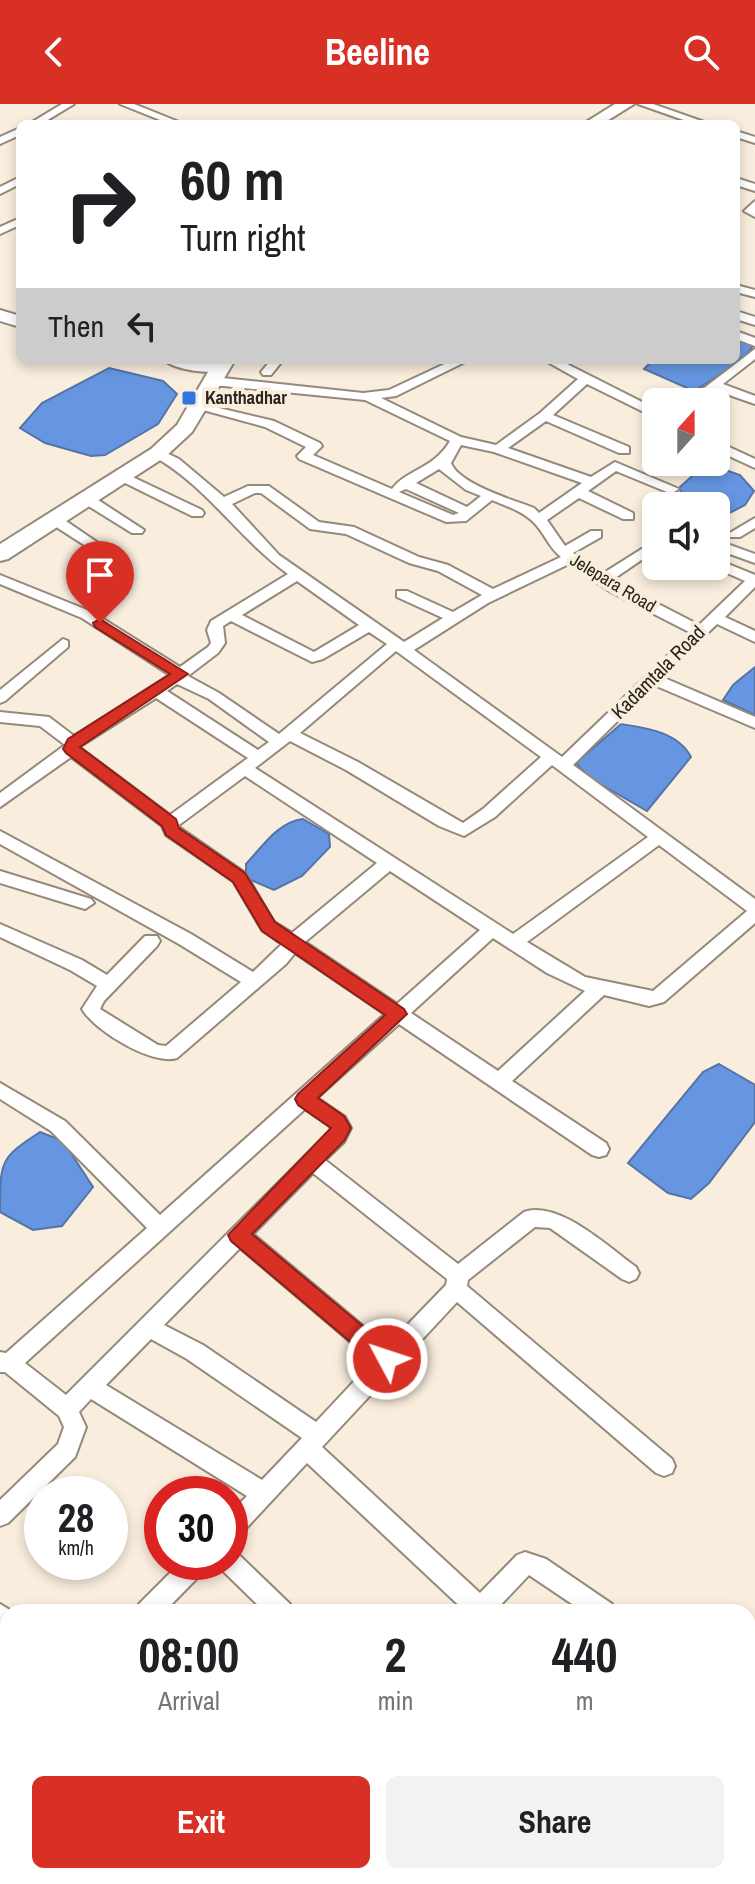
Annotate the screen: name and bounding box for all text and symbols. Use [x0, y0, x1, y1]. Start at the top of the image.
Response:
text: Beeline [325, 28, 430, 76]
icon: back [32, 30, 76, 74]
icon: search [679, 30, 723, 74]
text: 60 m [180, 142, 285, 217]
icon: right [48, 152, 152, 256]
text: Turn right [180, 214, 305, 262]
icon: left [120, 304, 164, 348]
text: Then [48, 306, 104, 346]
place label: Kanthadhar [205, 385, 287, 410]
north arrow [642, 388, 730, 476]
map controls [642, 388, 730, 580]
marker: Kanthadhar [180, 389, 198, 407]
button: sound [642, 492, 730, 580]
pin [66, 541, 134, 623]
street label: Jelepara Road [566, 547, 661, 618]
icon: arrive [78, 553, 122, 597]
street label: Kadamtala Road [605, 619, 710, 724]
position arrow [345, 1317, 429, 1401]
speed limit sign: 30 [144, 1476, 248, 1580]
text: 28 [58, 1491, 94, 1544]
text: km/h [58, 1534, 94, 1561]
text: 08:00 [139, 1622, 239, 1687]
text: 2 [385, 1622, 406, 1687]
text: 440 [552, 1622, 617, 1687]
text: Arrival [158, 1683, 220, 1718]
text: min [378, 1683, 413, 1718]
text: m [576, 1683, 594, 1718]
button: Exit [32, 1776, 370, 1868]
button: Share [386, 1776, 724, 1868]

